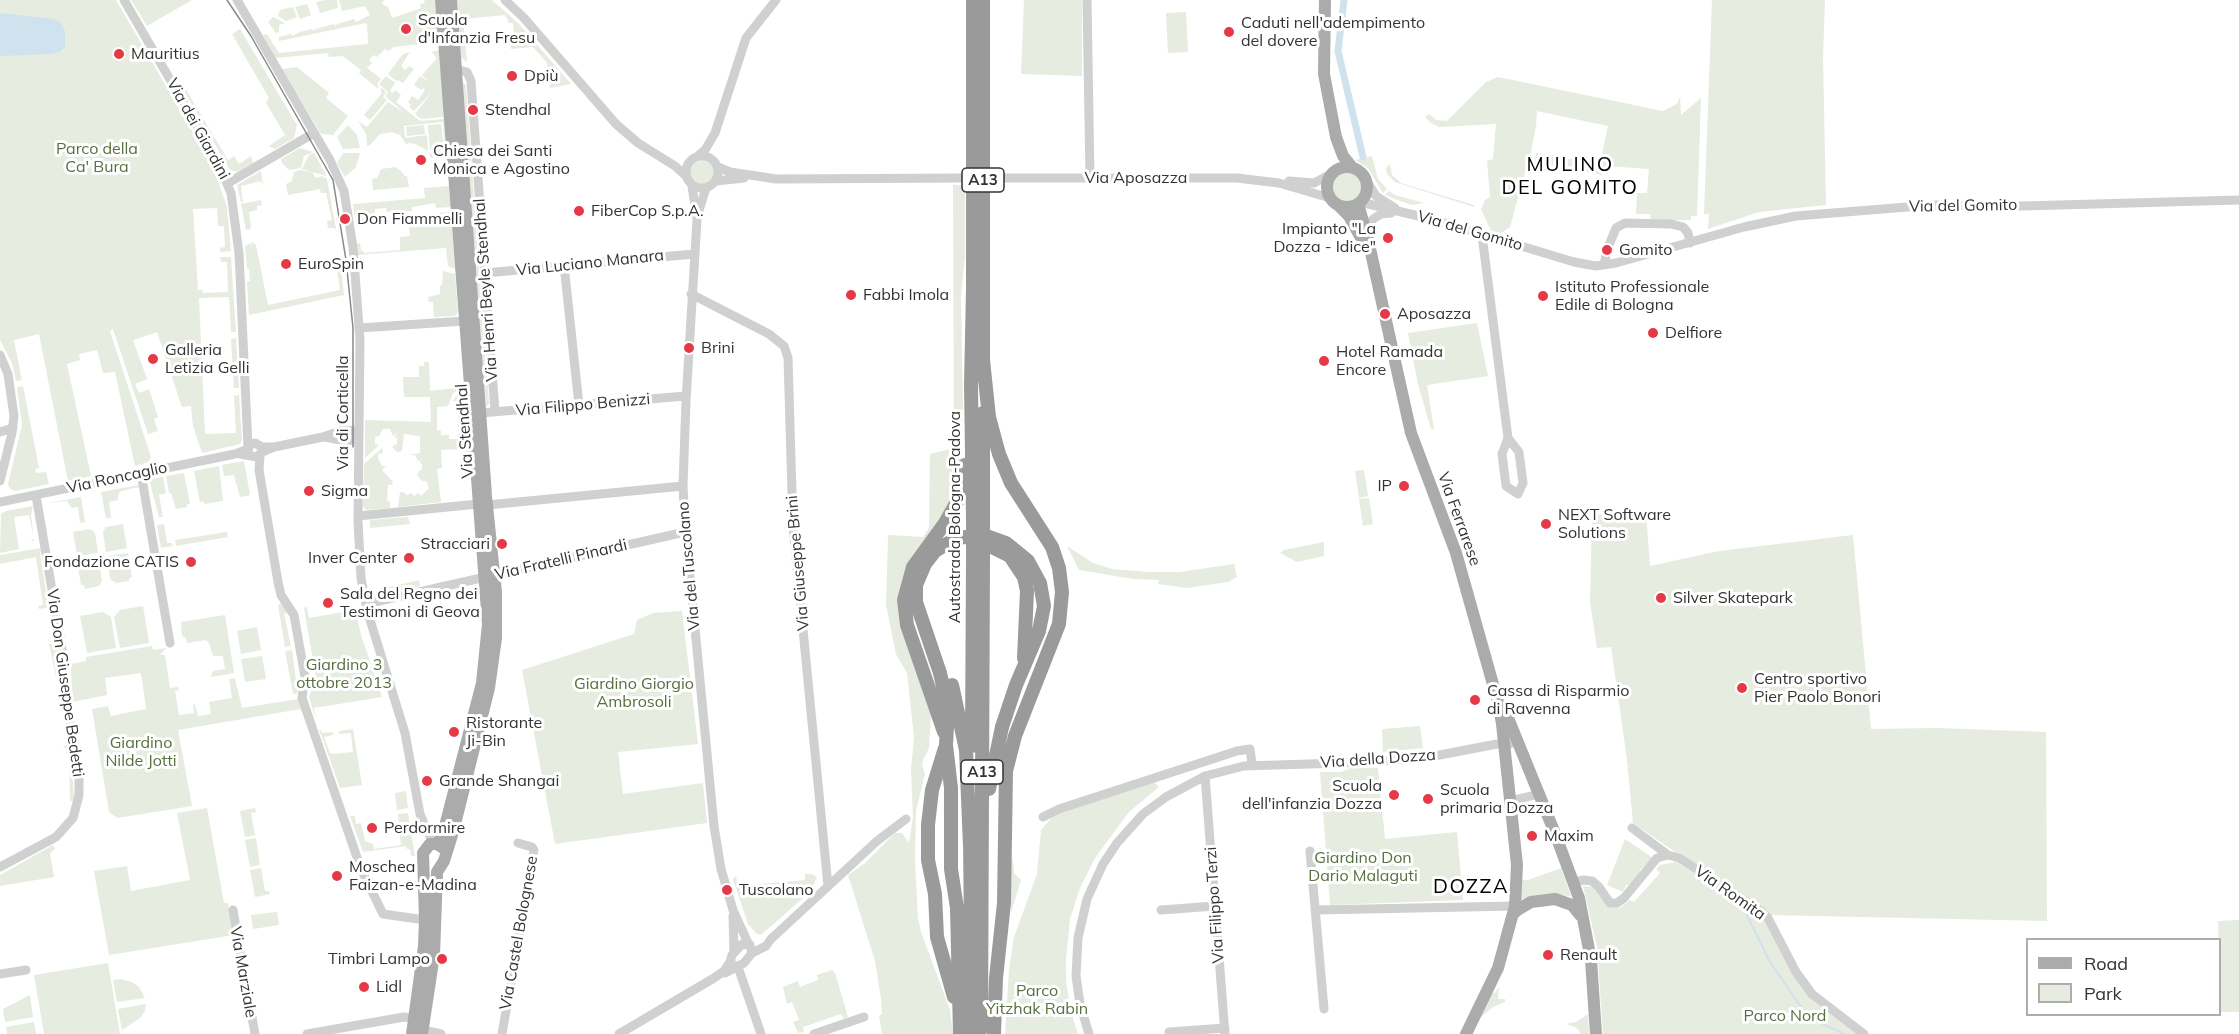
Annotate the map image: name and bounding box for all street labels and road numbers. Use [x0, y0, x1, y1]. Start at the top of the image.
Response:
street label: Via dei Giardini [162, 75, 234, 183]
road number: A13 [962, 168, 1004, 192]
street label: Via Aposazza [1085, 168, 1187, 188]
street label: Via del Gomito [1909, 195, 2017, 217]
street label: Via Henri Beyle Stendhal [470, 198, 502, 382]
street label: Via del Gomito [1415, 207, 1525, 255]
street label: Via Luciano Manara [515, 246, 665, 280]
street label: Via di Corticella [333, 355, 353, 471]
street label: Via Stendhal [452, 383, 478, 479]
street label: Via Filippo Benizzi [515, 390, 651, 420]
street label: Autostrada Bologna-Padova [945, 411, 965, 623]
street label: Via Roncaglio [65, 458, 169, 498]
street label: Via Ferrarese [1433, 470, 1485, 568]
street label: Via Giuseppe Brini [783, 494, 813, 632]
street label: Via del Tuscolano [674, 501, 704, 631]
street label: Via Fratelli Pinardi [493, 535, 629, 585]
street label: Via Don Giuseppe Bedetti [42, 588, 88, 778]
street label: Via della Dozza [1320, 745, 1436, 773]
road number: A13 [961, 760, 1003, 784]
street label: Via Filippo Terzi [1201, 846, 1229, 964]
street label: Via Castel Bolognese [496, 854, 542, 1012]
street label: Via Romita [1691, 862, 1769, 924]
street label: Via Marziale [226, 925, 260, 1019]

